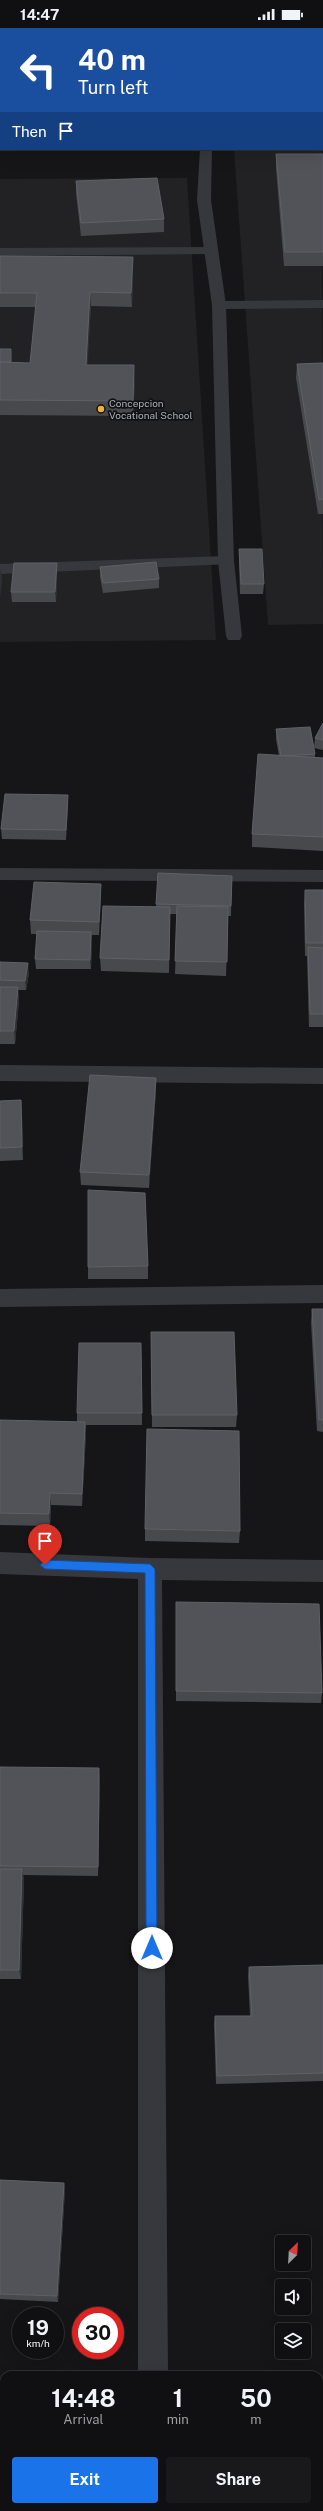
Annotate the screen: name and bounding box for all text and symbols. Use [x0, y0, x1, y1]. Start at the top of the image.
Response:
text: 14:47 [20, 6, 60, 23]
text: 40 m [78, 43, 146, 76]
icon: left [12, 44, 64, 96]
text: Turn left [78, 77, 148, 98]
icon: arrive [55, 120, 77, 142]
text: Then [12, 123, 47, 140]
place label: Concepcion Vocational School [109, 397, 193, 421]
marker: Concepcion Vocational School [96, 404, 106, 414]
pin [28, 1524, 62, 1565]
icon: arrive [34, 1530, 56, 1552]
position arrow [131, 1927, 173, 1969]
north arrow [275, 2235, 311, 2271]
map controls [275, 2235, 311, 2359]
button: sound [275, 2279, 311, 2315]
speed limit sign: 30 [72, 2307, 124, 2359]
text: 19 [27, 2316, 49, 2340]
button: layers [275, 2323, 311, 2359]
text: km/h [26, 2337, 50, 2349]
text: 14:48 [51, 2384, 116, 2412]
text: 1 [173, 2384, 183, 2412]
text: 50 [240, 2384, 272, 2412]
text: Arrival [63, 2412, 103, 2427]
text: min [167, 2412, 189, 2427]
text: m [250, 2412, 262, 2427]
button: Exit [12, 2457, 158, 2503]
button: Share [166, 2457, 311, 2503]

